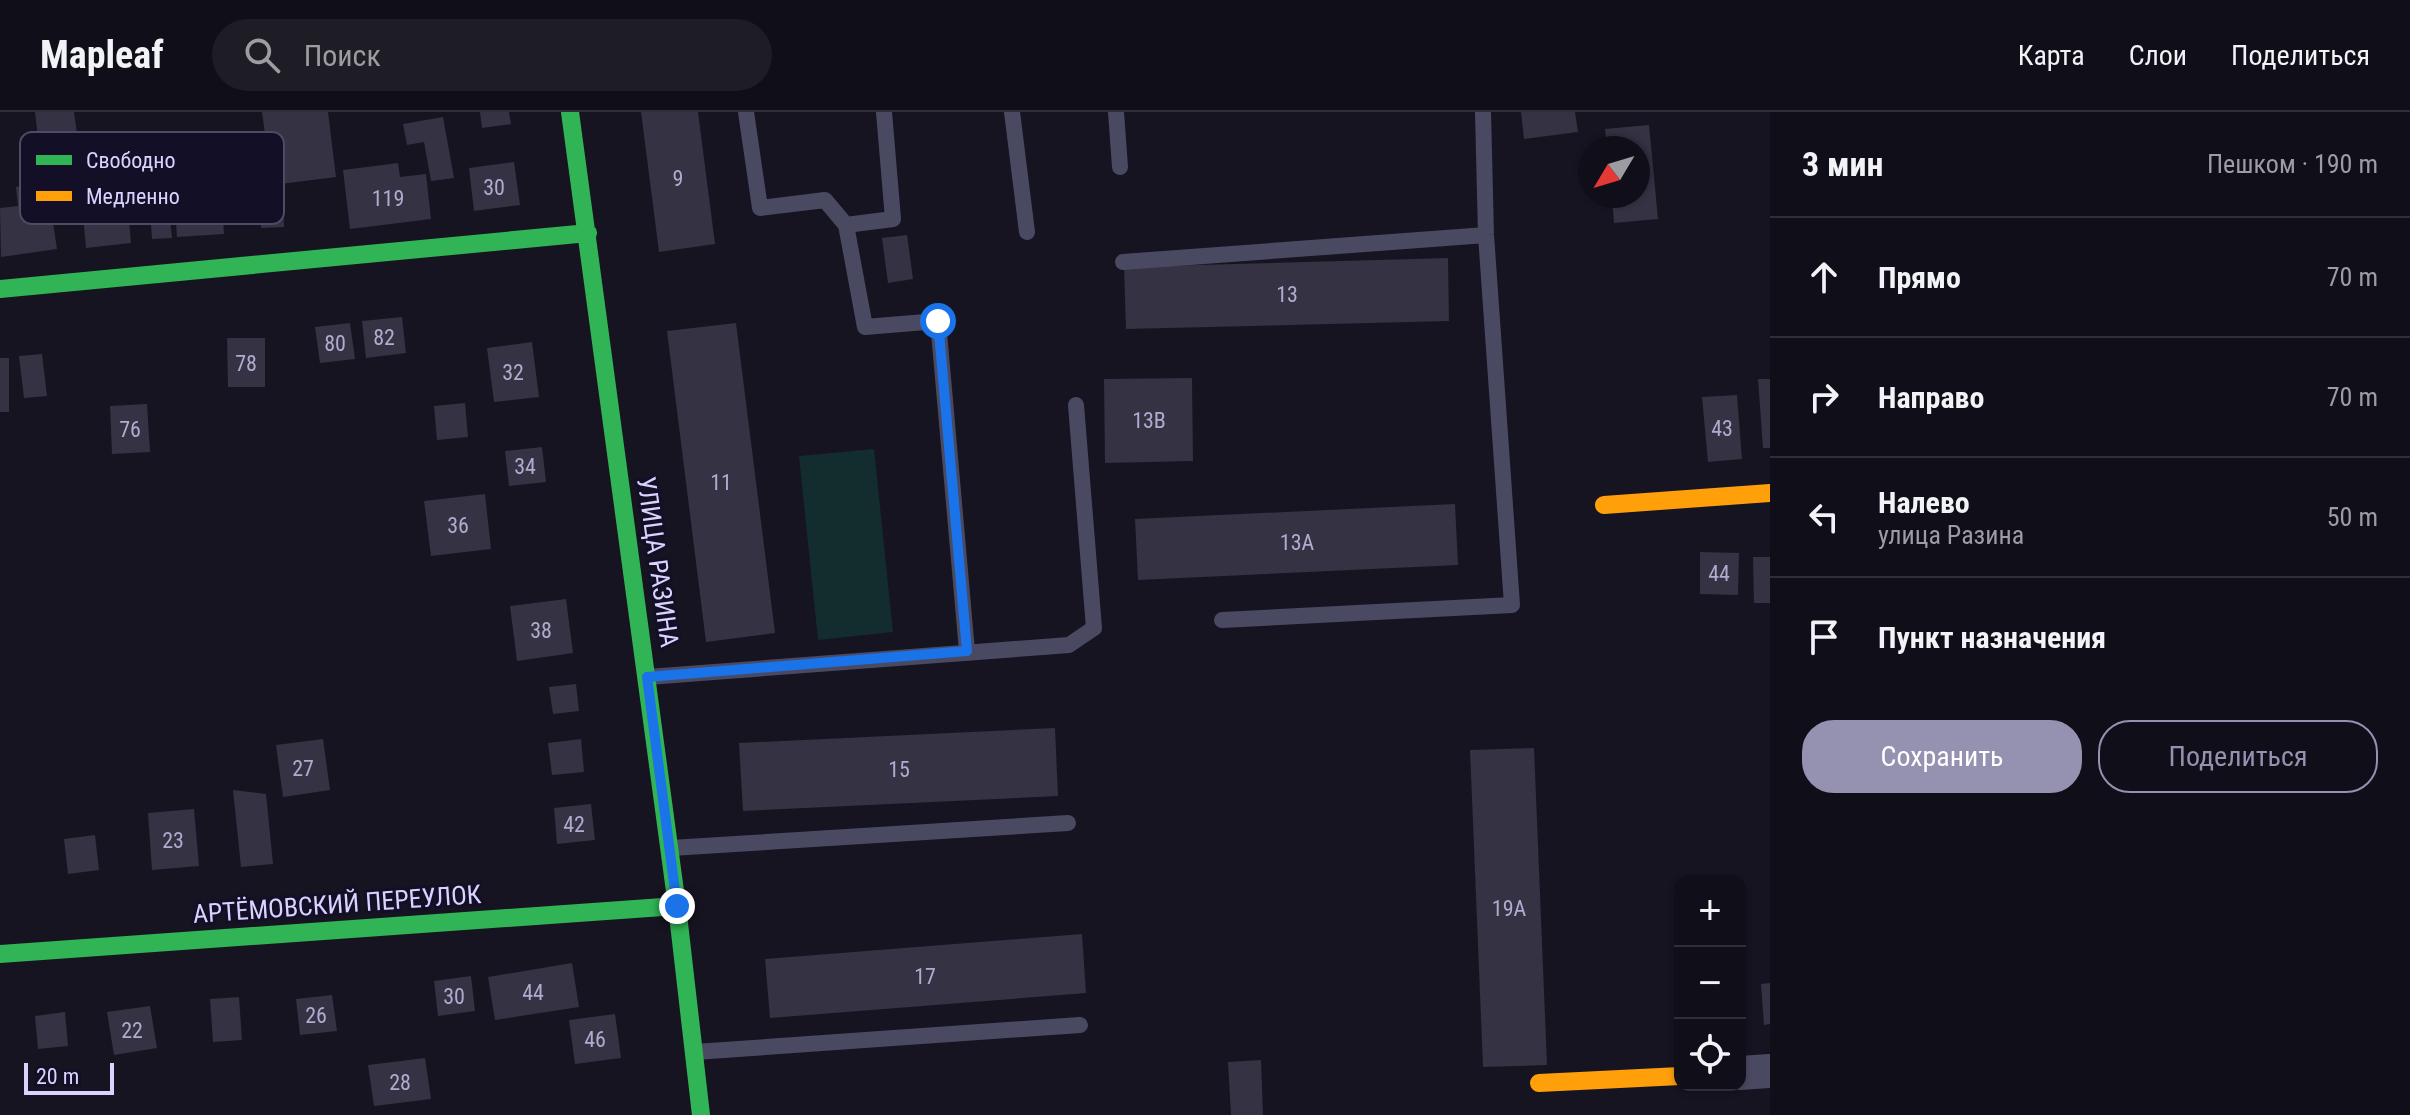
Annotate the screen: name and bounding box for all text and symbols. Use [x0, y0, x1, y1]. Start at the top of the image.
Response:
search box [212, 19, 772, 91]
text: Mapleaf [40, 33, 164, 77]
icon: search [240, 33, 284, 77]
text: Поиск [304, 38, 381, 73]
text: Карта [2018, 39, 2085, 72]
text: Слои [2129, 39, 2187, 72]
text: Поделиться [2231, 39, 2370, 72]
legend [20, 132, 284, 224]
north arrow [1578, 136, 1650, 208]
text: 3 мин [1802, 144, 1884, 184]
text: Свободно [86, 148, 176, 173]
text: Пешком · 190 m [2207, 149, 2378, 179]
house number: 9 [673, 166, 683, 191]
house number: 30 [483, 175, 505, 200]
text: Медленно [86, 184, 180, 209]
house number: 119 [372, 186, 404, 211]
icon: ahead [1802, 255, 1846, 299]
text: Прямо [1878, 260, 1961, 295]
text: 70 m [2327, 262, 2378, 292]
house number: 13 [1276, 282, 1298, 307]
route start [920, 303, 956, 339]
house number: 82 [373, 325, 395, 350]
house number: 80 [324, 331, 346, 356]
house number: 78 [235, 351, 257, 376]
house number: 32 [502, 360, 524, 385]
icon: right [1802, 375, 1846, 419]
text: Направо [1878, 380, 1984, 415]
text: 70 m [2327, 382, 2378, 412]
house number: 13В [1132, 408, 1166, 433]
house number: 43 [1711, 416, 1733, 441]
house number: 76 [119, 417, 141, 442]
house number: 34 [514, 454, 536, 479]
house number: 11 [710, 470, 732, 495]
street label: УЛИЦА РАЗИНА [631, 475, 685, 649]
text: Налево [1878, 485, 1970, 520]
icon: left [1802, 495, 1846, 539]
text: 50 m [2327, 502, 2378, 532]
house number: 36 [447, 513, 469, 538]
text: улица Разина [1878, 520, 2024, 550]
house number: 13А [1280, 530, 1315, 555]
house number: 44 [1708, 561, 1730, 586]
icon: arrive [1802, 615, 1846, 659]
house number: 38 [530, 618, 552, 643]
text: Пункт назначения [1878, 620, 2106, 655]
button: Сохранить [1802, 720, 2082, 793]
button: Поделиться [2098, 720, 2378, 793]
house number: 27 [292, 756, 314, 781]
house number: 15 [888, 757, 910, 782]
house number: 42 [563, 812, 585, 837]
house number: 23 [162, 828, 184, 853]
map controls [1674, 875, 1746, 1091]
button: + [1674, 875, 1746, 947]
street label: АРТЁМОВСКИЙ ПЕРЕУЛОК [192, 879, 483, 929]
route end [659, 888, 695, 924]
house number: 19А [1492, 896, 1527, 921]
button: − [1674, 947, 1746, 1019]
house number: 17 [914, 964, 936, 989]
house number: 44 [522, 980, 544, 1005]
house number: 30 [443, 984, 465, 1009]
house number: 26 [305, 1003, 327, 1028]
house number: 22 [121, 1018, 143, 1043]
button: locate [1674, 1019, 1746, 1091]
house number: 46 [584, 1027, 606, 1052]
scale bar [24, 1059, 114, 1095]
text: 20 m [36, 1064, 79, 1089]
house number: 28 [389, 1070, 411, 1095]

